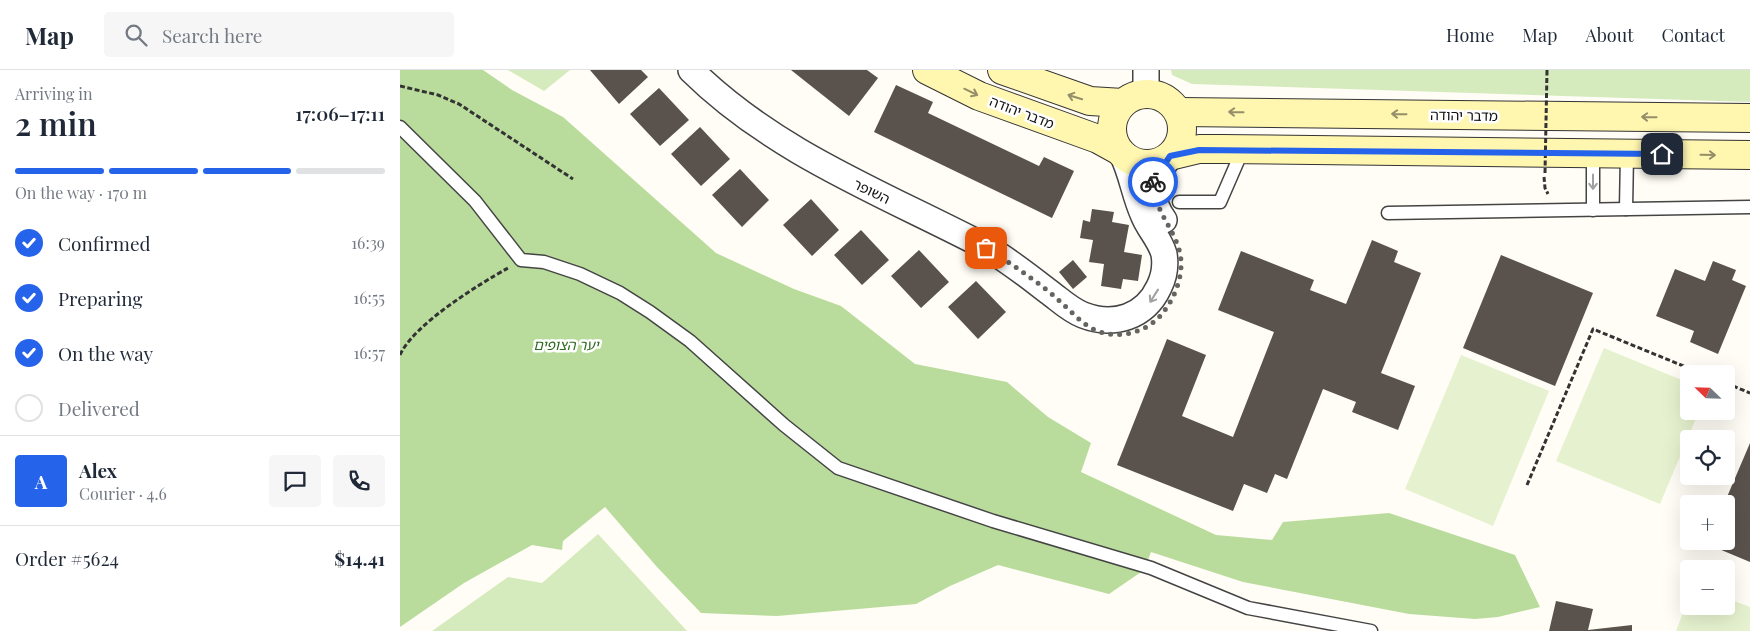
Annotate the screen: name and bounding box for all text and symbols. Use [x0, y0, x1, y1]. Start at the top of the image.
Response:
search box [104, 12, 454, 57]
text: Map [25, 19, 74, 51]
icon: search [122, 21, 150, 49]
text: Search here [162, 22, 262, 48]
text: Home [1446, 23, 1494, 47]
text: Map [1522, 23, 1557, 47]
text: About [1585, 23, 1634, 47]
text: Contact [1662, 23, 1725, 47]
text: Arriving in [15, 83, 93, 104]
one-way arrow [963, 87, 978, 97]
street label: מדבר יהודה [987, 91, 1057, 133]
one-way arrow [1068, 92, 1084, 101]
text: 17:06–17:11 [295, 100, 385, 126]
text: 2 min [15, 101, 97, 144]
street label: מדבר יהודה [1430, 105, 1498, 125]
one-way arrow [1229, 108, 1245, 117]
one-way arrow [1391, 109, 1408, 119]
one-way arrow [1641, 112, 1658, 122]
pin [1641, 133, 1683, 175]
icon: home [1648, 140, 1676, 168]
one-way arrow [1700, 150, 1716, 160]
courier [1128, 157, 1178, 207]
icon: bike [1139, 168, 1167, 196]
street label: השופר [850, 174, 894, 208]
one-way arrow [1588, 174, 1598, 190]
text: On the way · 170 m [15, 182, 147, 203]
pin [965, 227, 1007, 269]
icon: check [15, 229, 43, 257]
text: Confirmed [58, 230, 151, 256]
text: 16:39 [351, 232, 385, 253]
icon: bag [972, 234, 1000, 262]
icon: check [15, 284, 43, 312]
text: Preparing [58, 285, 143, 311]
text: 16:55 [353, 287, 385, 308]
one-way arrow [1148, 288, 1158, 302]
park label: יער הצופים [533, 335, 601, 354]
icon: check [15, 339, 43, 367]
text: On the way [58, 340, 153, 366]
text: 16:57 [353, 342, 385, 363]
north arrow [1680, 365, 1735, 420]
map controls [1680, 365, 1735, 615]
text: Delivered [58, 395, 140, 421]
button: locate [1680, 430, 1735, 485]
button: chat [269, 455, 321, 507]
button: phone [333, 455, 385, 507]
text: Alex [79, 457, 117, 483]
text: A [35, 468, 47, 494]
text: Courier · 4.6 [79, 483, 167, 504]
button: + [1680, 495, 1735, 550]
text: Order #5624 [15, 545, 119, 571]
text: $14.41 [334, 545, 385, 571]
button: − [1680, 560, 1735, 615]

